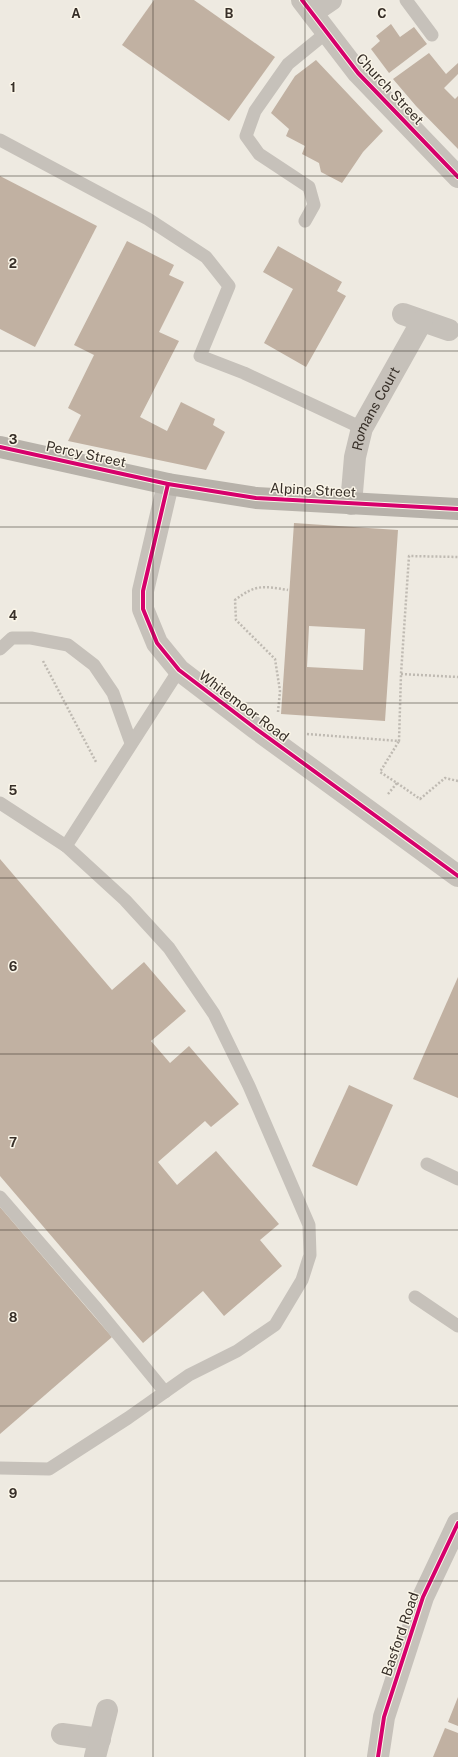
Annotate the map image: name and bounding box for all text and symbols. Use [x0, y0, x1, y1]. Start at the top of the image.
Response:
text: A [71, 6, 81, 21]
text: B [225, 6, 234, 21]
text: C [377, 6, 387, 21]
street label: Church Street [353, 50, 427, 128]
text: 1 [10, 80, 16, 95]
text: 2 [9, 256, 17, 271]
street label: Romans Court [349, 364, 403, 452]
text: 3 [9, 432, 18, 447]
street label: Percy Street [45, 438, 127, 470]
street label: Alpine Street [270, 480, 356, 500]
text: 4 [9, 608, 18, 623]
street label: Whitemoor Road [196, 667, 292, 745]
text: 5 [9, 783, 18, 798]
text: 6 [9, 959, 18, 974]
text: 7 [9, 1135, 17, 1150]
text: 8 [9, 1310, 18, 1325]
text: 9 [9, 1486, 17, 1501]
street label: Basford Road [378, 1590, 422, 1678]

